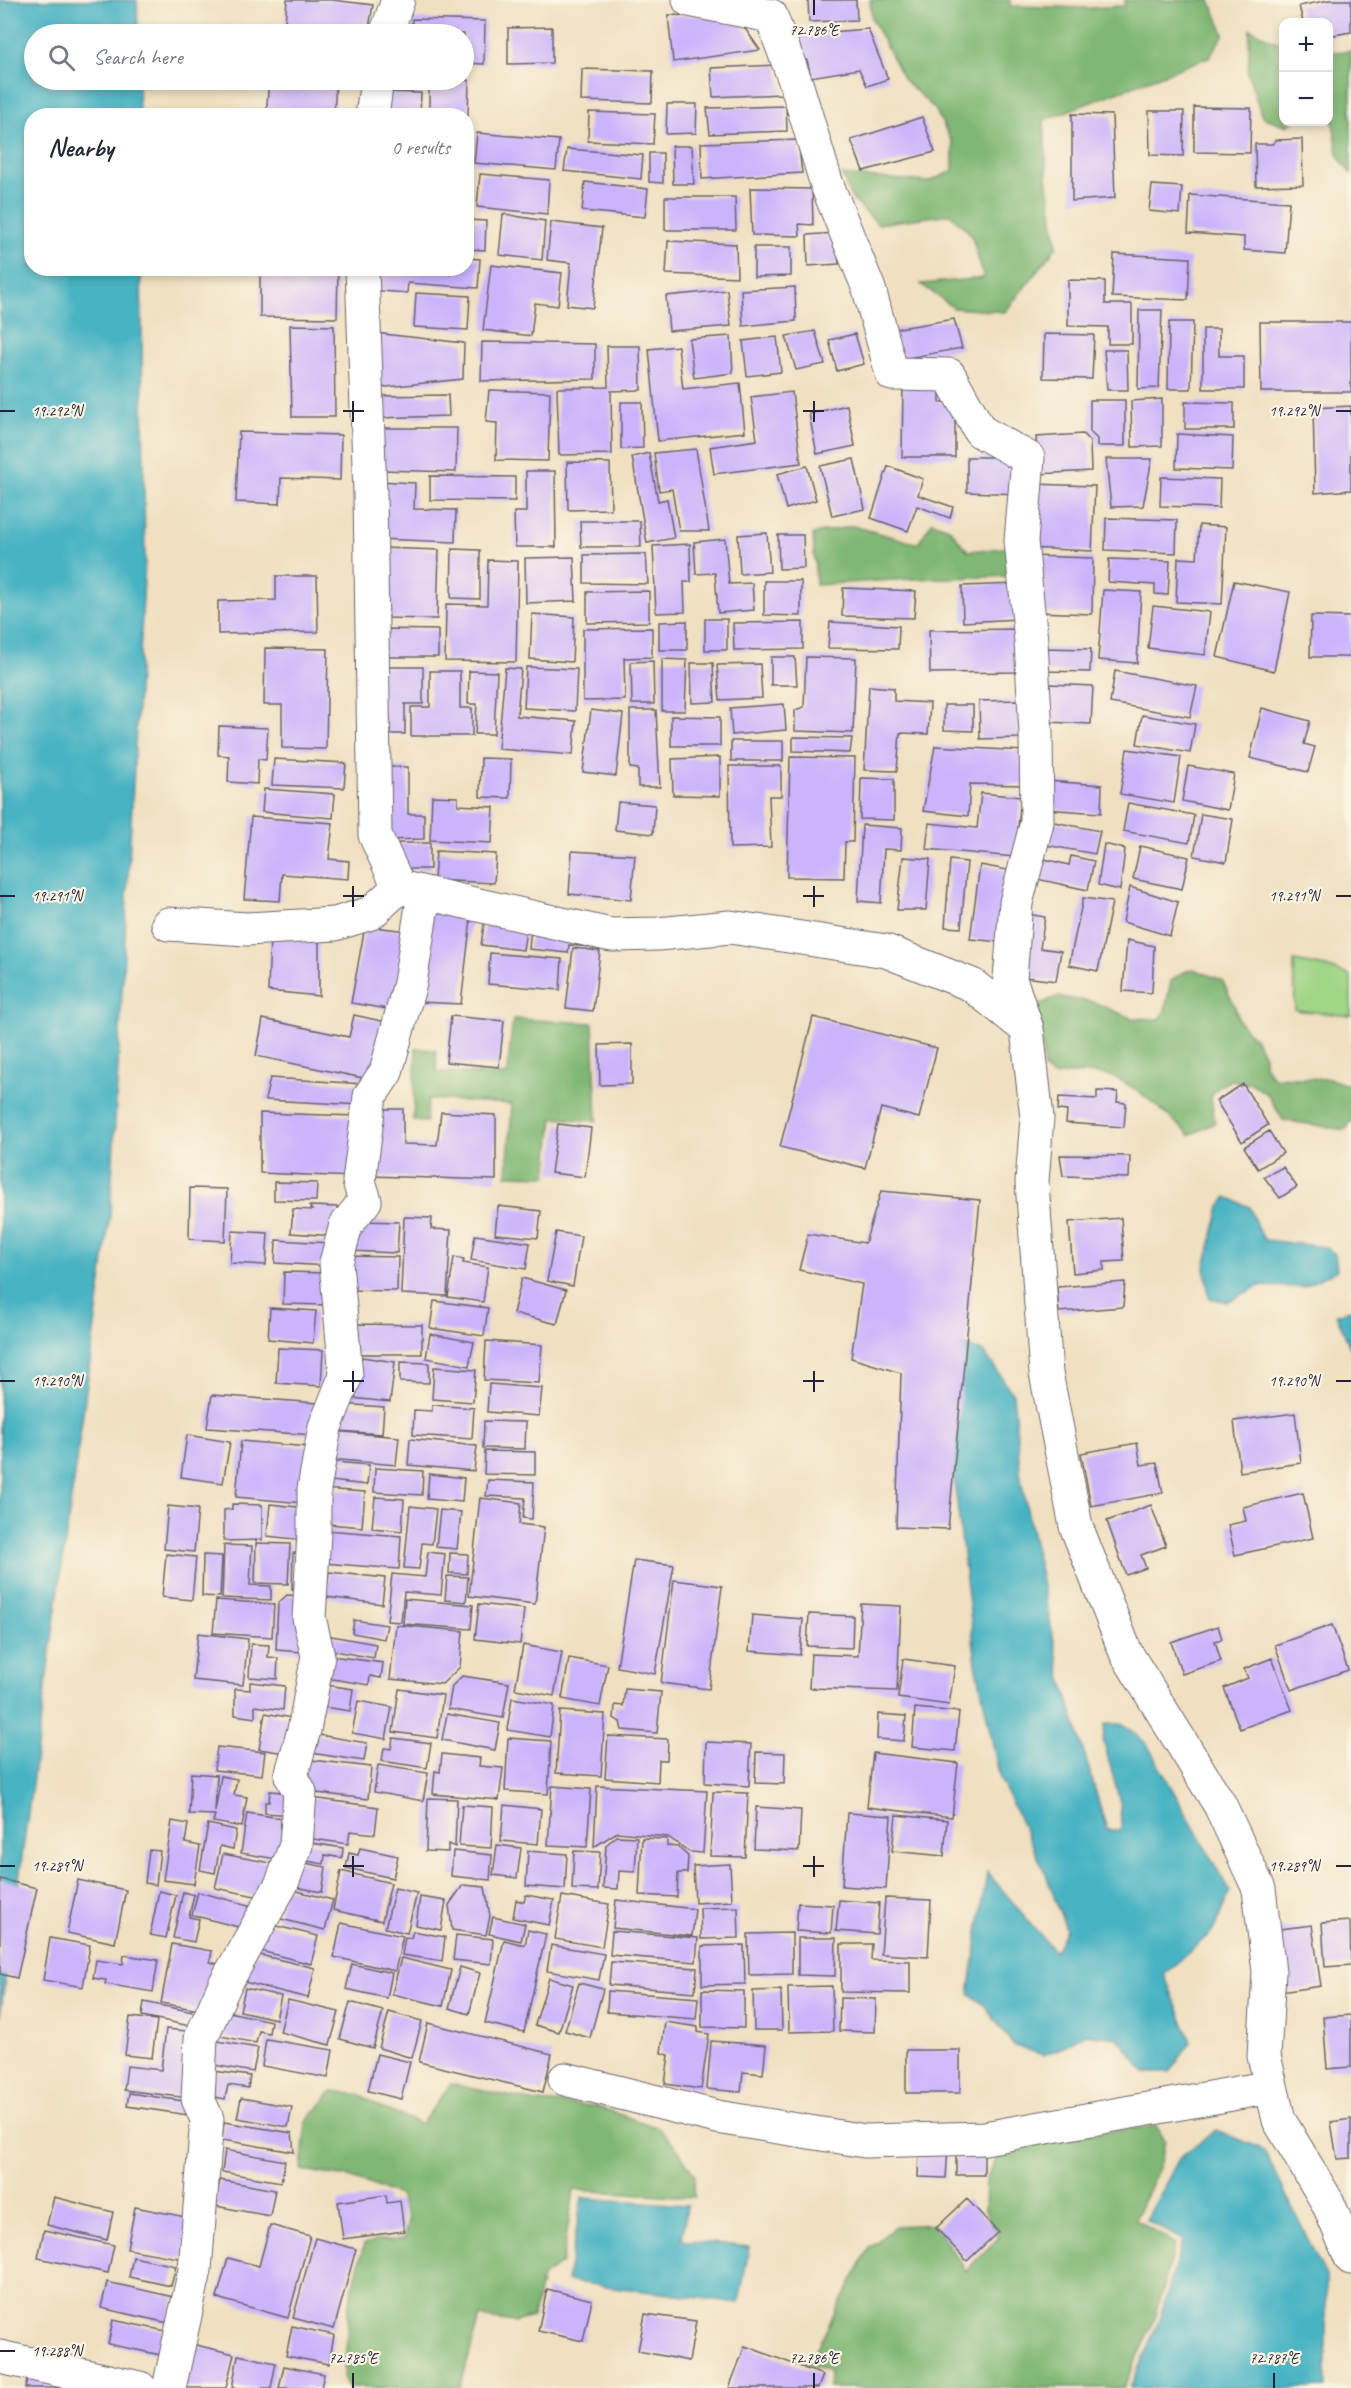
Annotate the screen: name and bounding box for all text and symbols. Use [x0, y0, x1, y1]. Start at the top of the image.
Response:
map controls [1279, 18, 1333, 126]
button: + [1279, 18, 1333, 72]
text: 72.786°E [790, 21, 841, 40]
search box [24, 24, 474, 90]
icon: search [45, 41, 78, 74]
text: Search here [93, 43, 183, 71]
button: − [1279, 72, 1333, 126]
text: Nearby [48, 131, 113, 164]
text: 0 results [391, 135, 450, 160]
text: 19.292°N [32, 402, 85, 421]
text: 19.292°N [1269, 402, 1322, 421]
text: 19.291°N [32, 887, 85, 906]
text: 19.291°N [1269, 887, 1322, 906]
text: 19.290°N [32, 1372, 85, 1391]
text: 19.290°N [1269, 1372, 1322, 1391]
text: 19.289°N [32, 1857, 85, 1876]
text: 19.289°N [1269, 1857, 1322, 1876]
text: 19.288°N [32, 2342, 85, 2361]
text: 72.785°E [329, 2349, 380, 2368]
text: 72.786°E [790, 2349, 841, 2368]
text: 72.787°E [1250, 2349, 1301, 2368]

